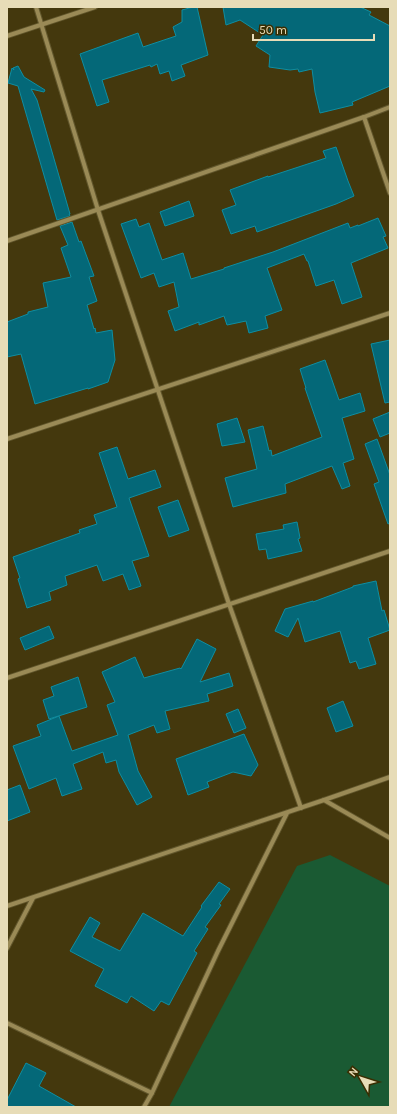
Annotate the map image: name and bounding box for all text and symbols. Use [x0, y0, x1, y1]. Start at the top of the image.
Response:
scale bar [253, 16, 374, 42]
text: 50 m [259, 23, 287, 37]
north arrow [341, 1058, 381, 1098]
text: N [346, 1065, 361, 1079]

